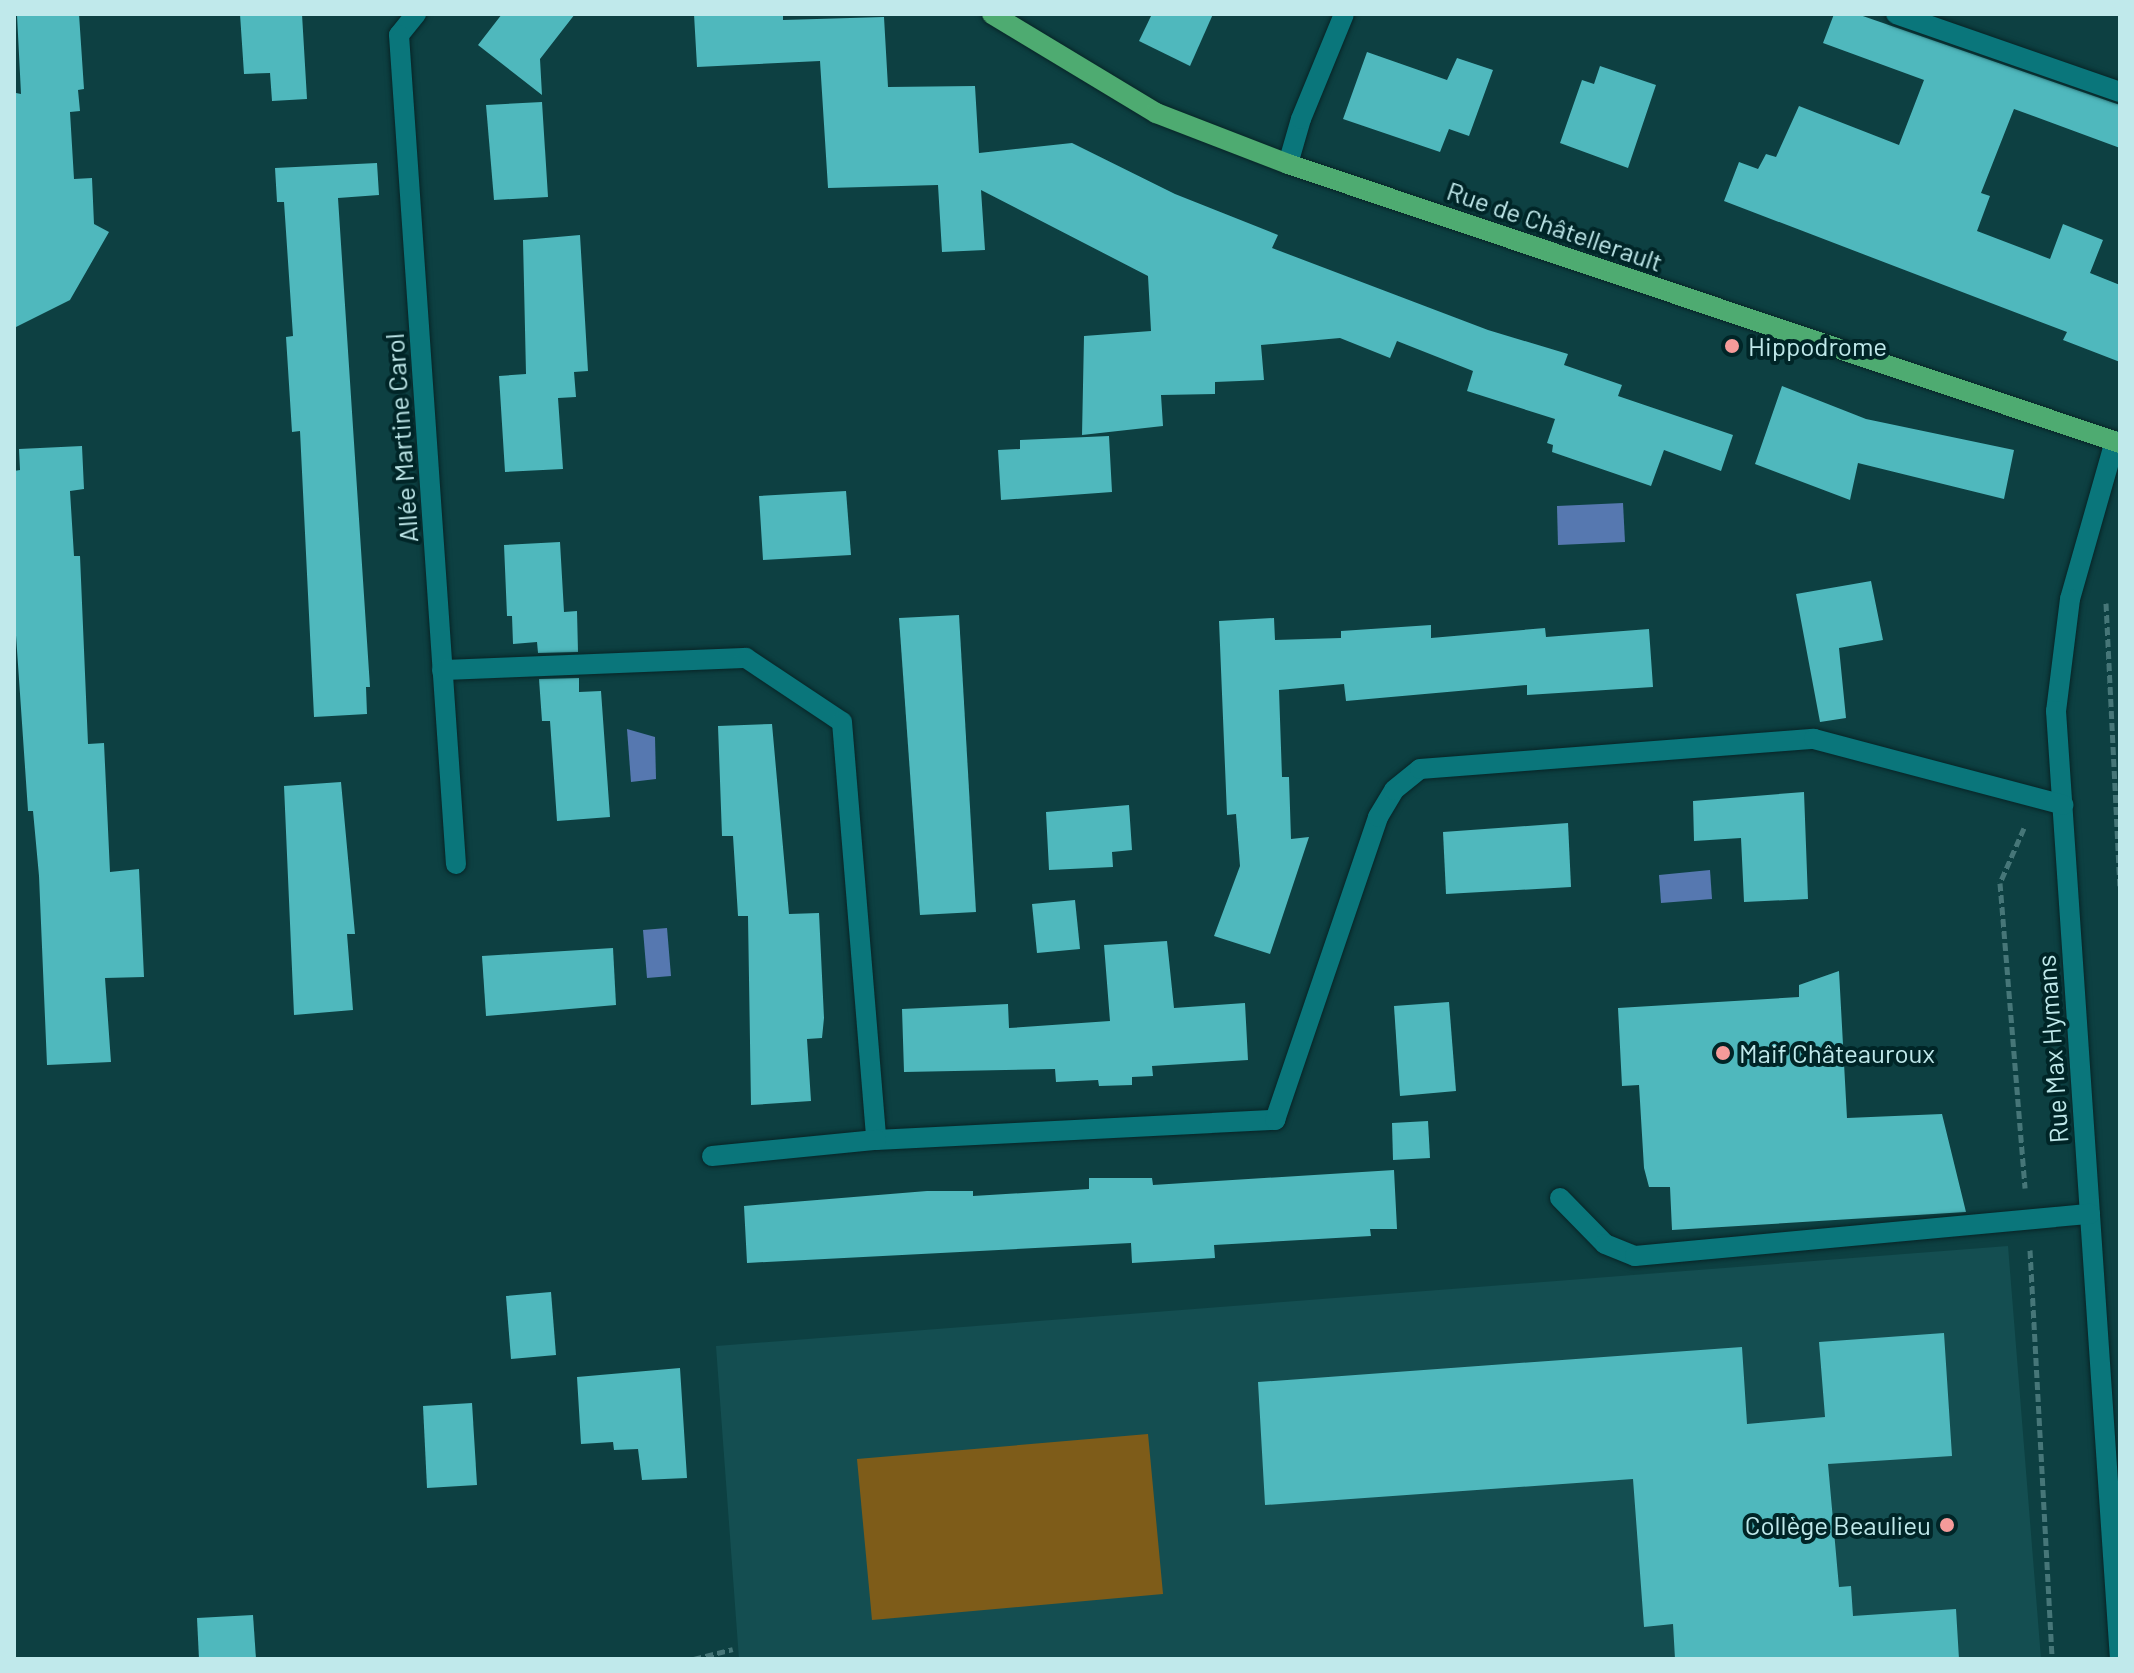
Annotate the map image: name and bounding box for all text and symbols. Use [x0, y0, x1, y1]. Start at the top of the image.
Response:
street label: Rue de Châtellerault [1443, 174, 1667, 278]
place label: Hippodrome [1748, 330, 1887, 362]
street label: Allée Martine Carol [378, 332, 424, 544]
marker: Hippodrome [1723, 337, 1741, 355]
street label: Rue Max Hymans [2030, 954, 2074, 1144]
place label: Maif Châteauroux [1739, 1037, 1935, 1069]
marker: Maif Châteauroux [1714, 1044, 1732, 1062]
place label: Collège Beaulieu [1745, 1509, 1931, 1541]
marker: Collège Beaulieu [1938, 1516, 1956, 1534]

